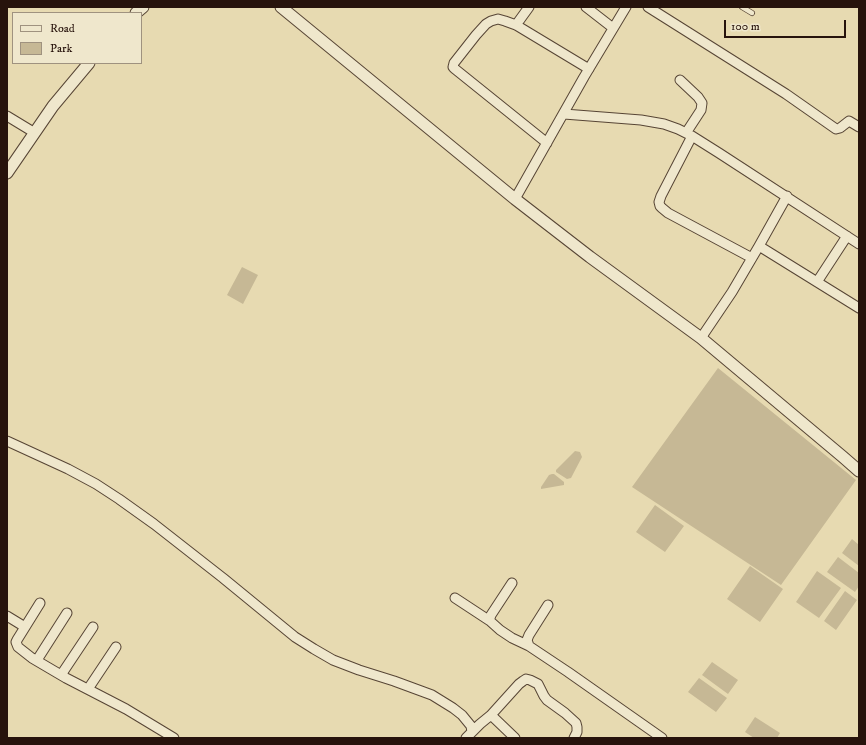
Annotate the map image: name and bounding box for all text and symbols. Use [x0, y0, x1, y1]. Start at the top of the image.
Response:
legend [12, 12, 142, 64]
scale bar [726, 12, 848, 38]
text: 100 m [731, 19, 760, 34]
text: Road [50, 21, 75, 36]
text: Park [50, 41, 72, 56]

